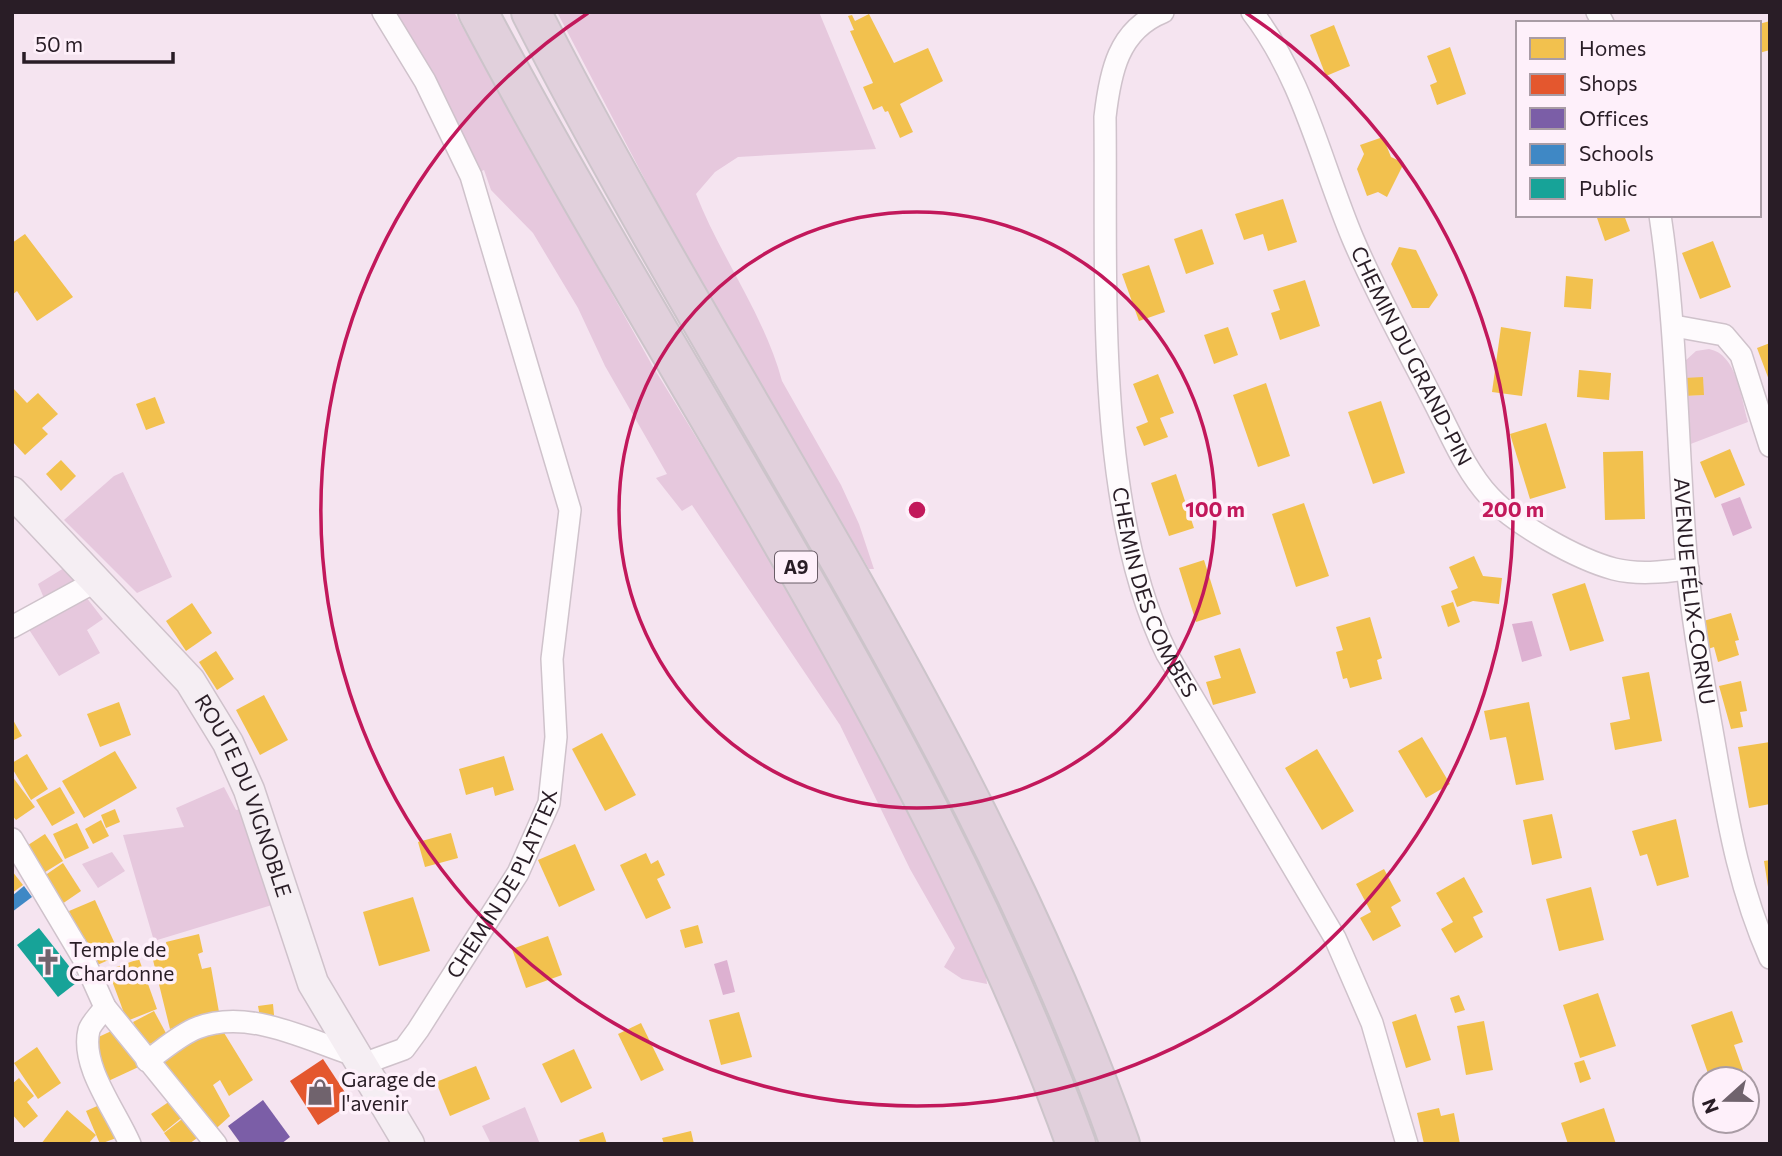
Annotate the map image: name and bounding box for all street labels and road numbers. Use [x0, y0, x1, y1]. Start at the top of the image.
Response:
street label: CHEMIN DU GRAND-PIN [1347, 242, 1478, 469]
street label: AVENUE FÉLIX-CORNU [1670, 477, 1721, 706]
street label: CHEMIN DES COMBES [1108, 485, 1204, 701]
road number: A9 [775, 552, 817, 582]
street label: ROUTE DU VIGNOBLE [190, 689, 298, 900]
street label: CHEMIN DE PLATTEX [440, 789, 561, 982]

